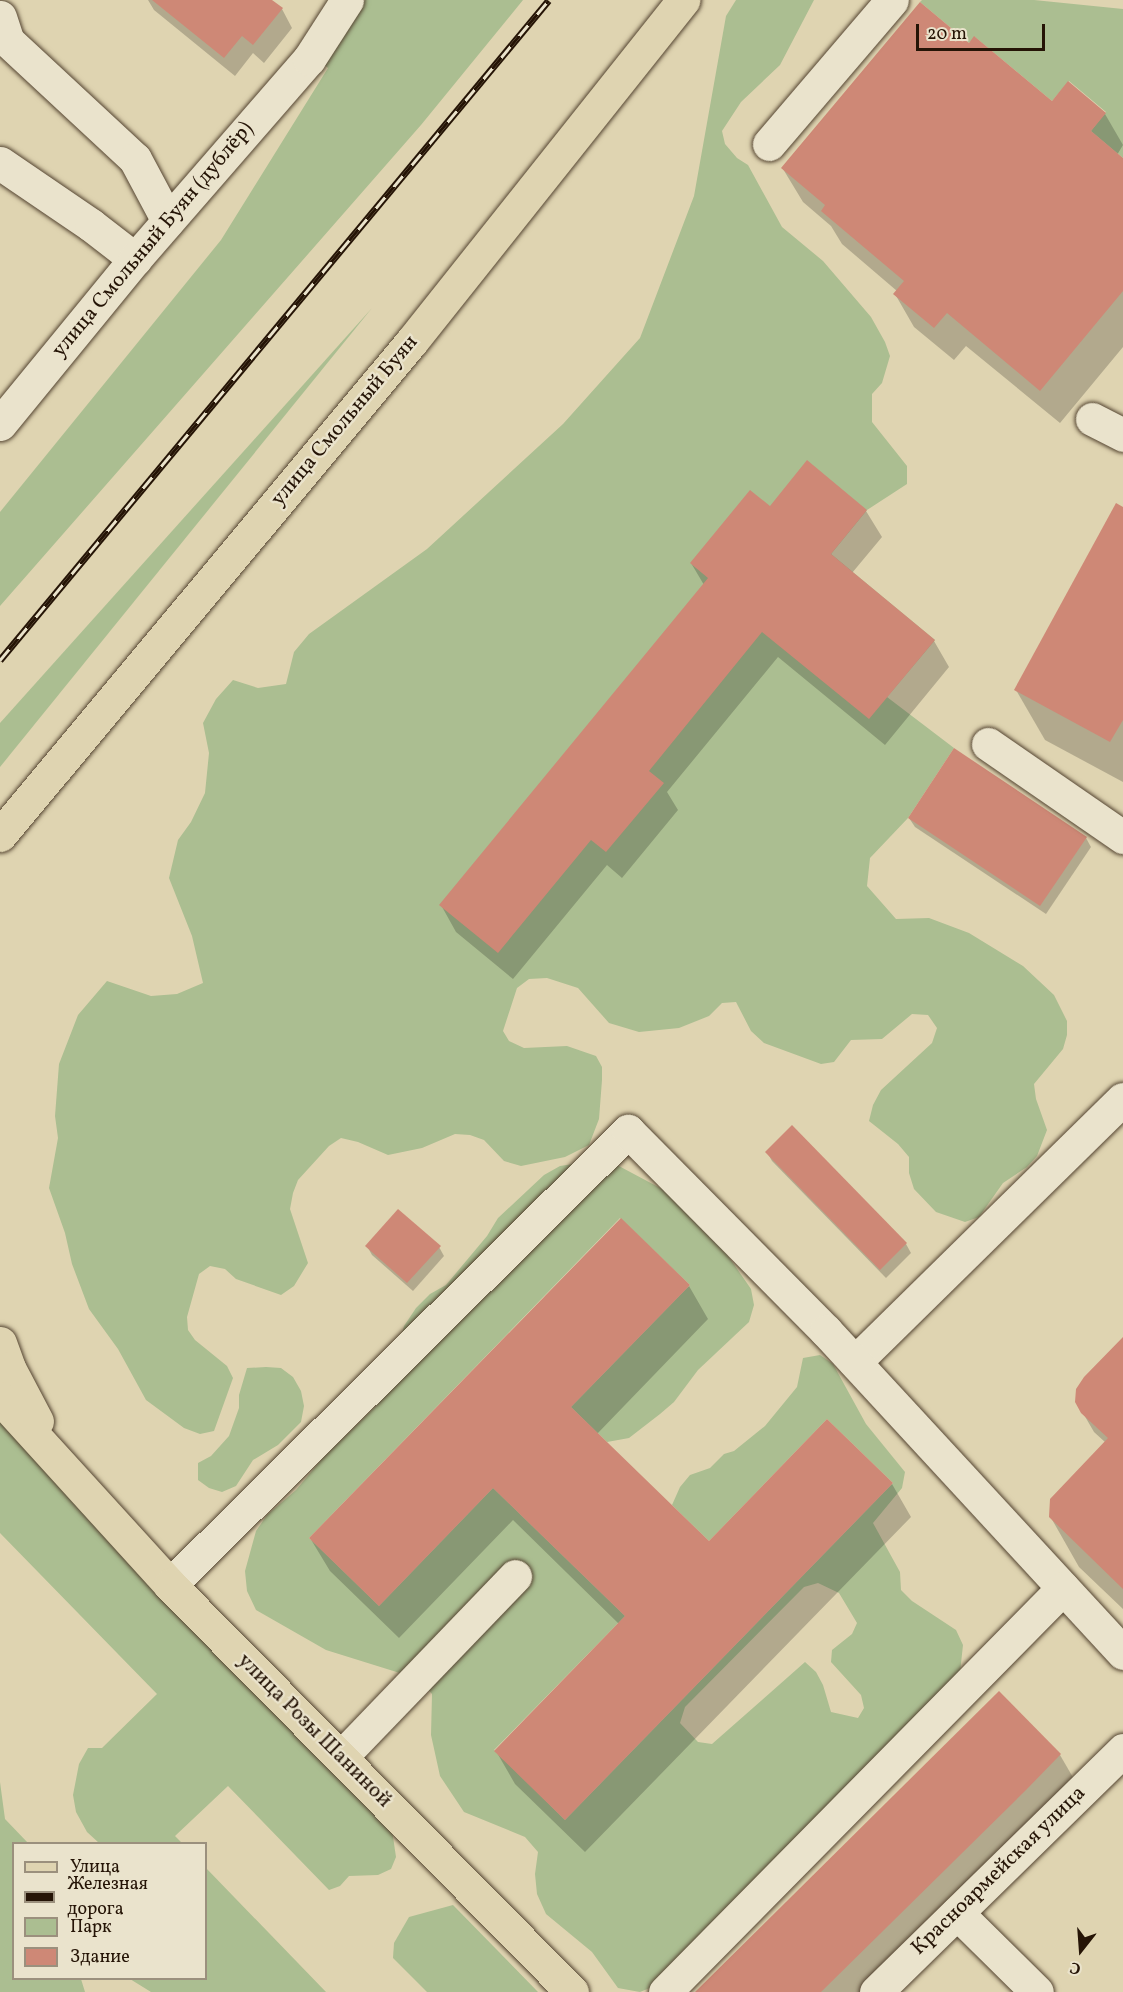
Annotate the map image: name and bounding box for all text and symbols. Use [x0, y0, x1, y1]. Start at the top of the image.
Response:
scale bar [919, 12, 1048, 50]
text: 20 m [927, 22, 967, 47]
street label: улица Смольный Буян (дублёр) [47, 117, 259, 363]
street label: улица Смольный Буян [266, 330, 424, 512]
street label: улица Розы Шаниной [232, 1649, 396, 1813]
street label: Красноармейская улица [906, 1781, 1092, 1961]
legend [12, 1842, 207, 1980]
text: Улица [70, 1855, 120, 1880]
text: Железная дорога [67, 1872, 148, 1922]
text: Парк [70, 1915, 112, 1940]
north arrow [1051, 1920, 1111, 1980]
text: Здание [70, 1945, 130, 1970]
text: С [1068, 1955, 1084, 1979]

